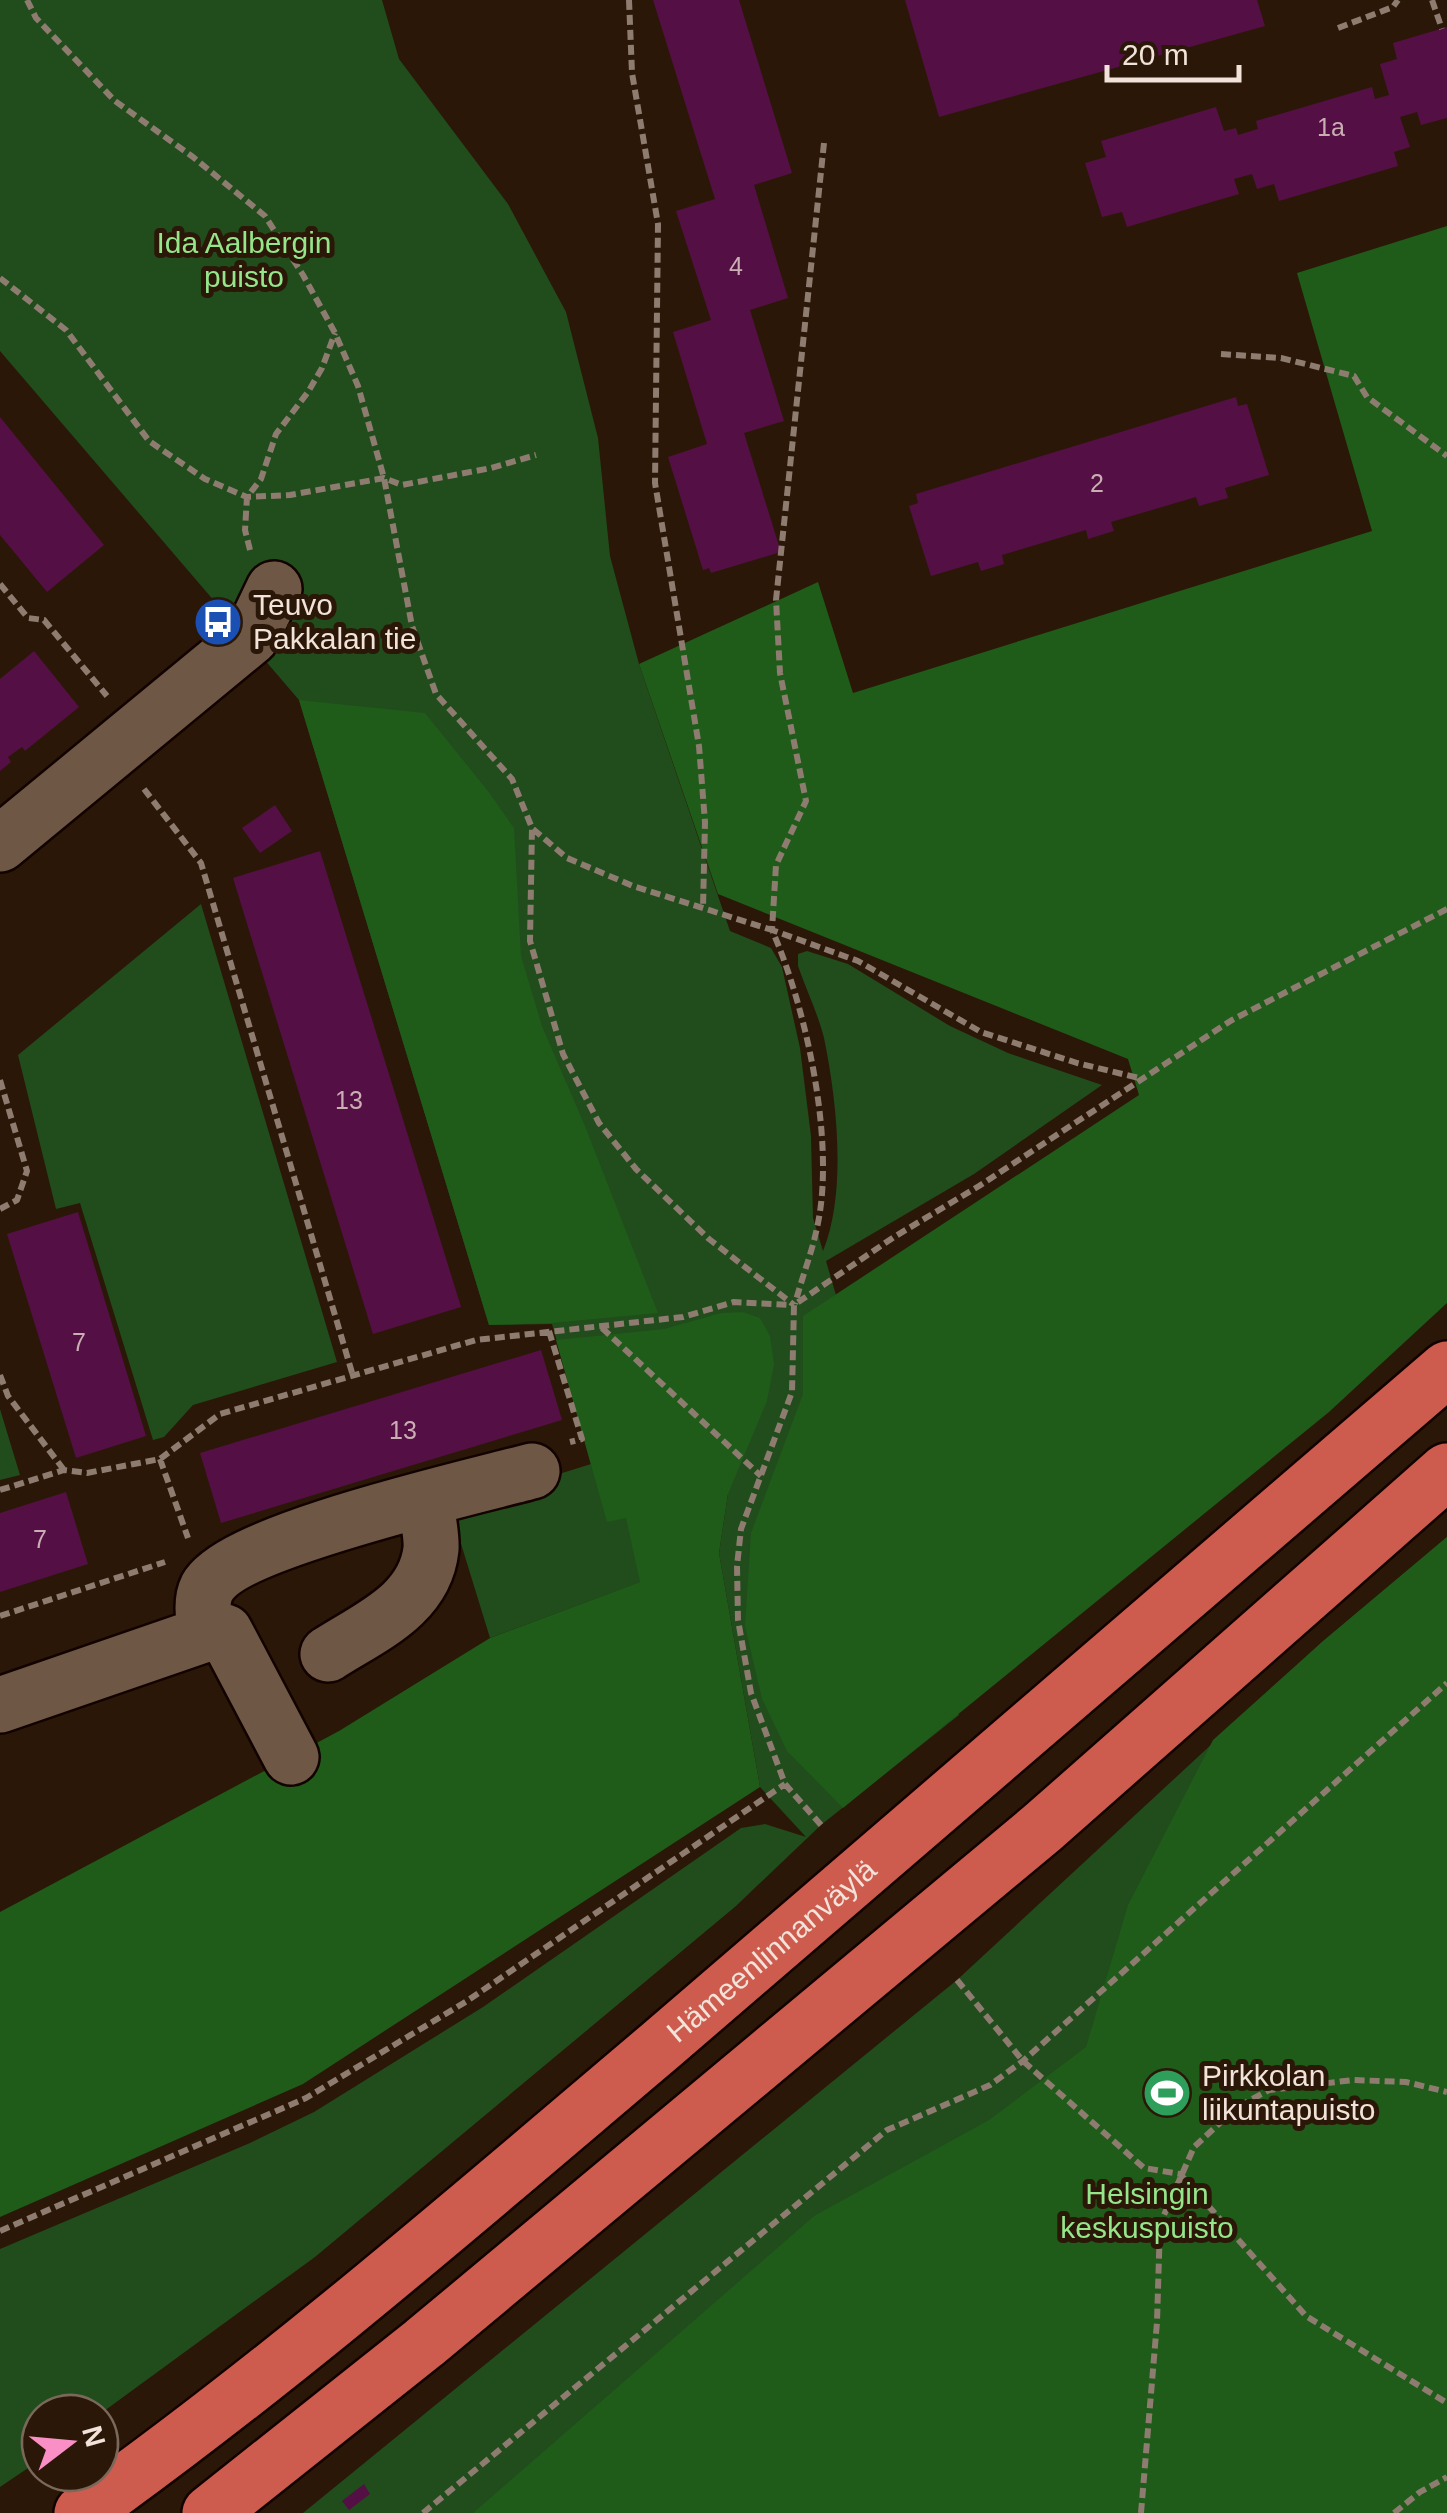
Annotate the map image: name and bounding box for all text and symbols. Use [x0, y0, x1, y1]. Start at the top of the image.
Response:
scale bar [1107, 20, 1240, 82]
text: 20 m [1122, 38, 1189, 71]
house number: 1a [1317, 113, 1345, 141]
park label: Ida Aalbergin puisto [156, 226, 332, 293]
house number: 4 [729, 252, 743, 280]
house number: 2 [1090, 469, 1104, 497]
place label: Teuvo Pakkalan tie [253, 588, 416, 655]
bus stop icon: Teuvo Pakkalan tie [192, 596, 244, 648]
house number: 13 [335, 1086, 363, 1114]
house number: 7 [72, 1328, 86, 1356]
house number: 13 [389, 1416, 417, 1444]
house number: 7 [33, 1525, 47, 1553]
street label: Hämeenlinnanväylä [660, 1852, 883, 2049]
place label: Pirkkolan liikuntapuisto [1202, 2059, 1375, 2126]
sports icon: Pirkkolan liikuntapuisto [1141, 2067, 1193, 2119]
park label: Helsingin keskuspuisto [1060, 2177, 1234, 2244]
north arrow [20, 2393, 120, 2493]
text: N [76, 2422, 111, 2450]

